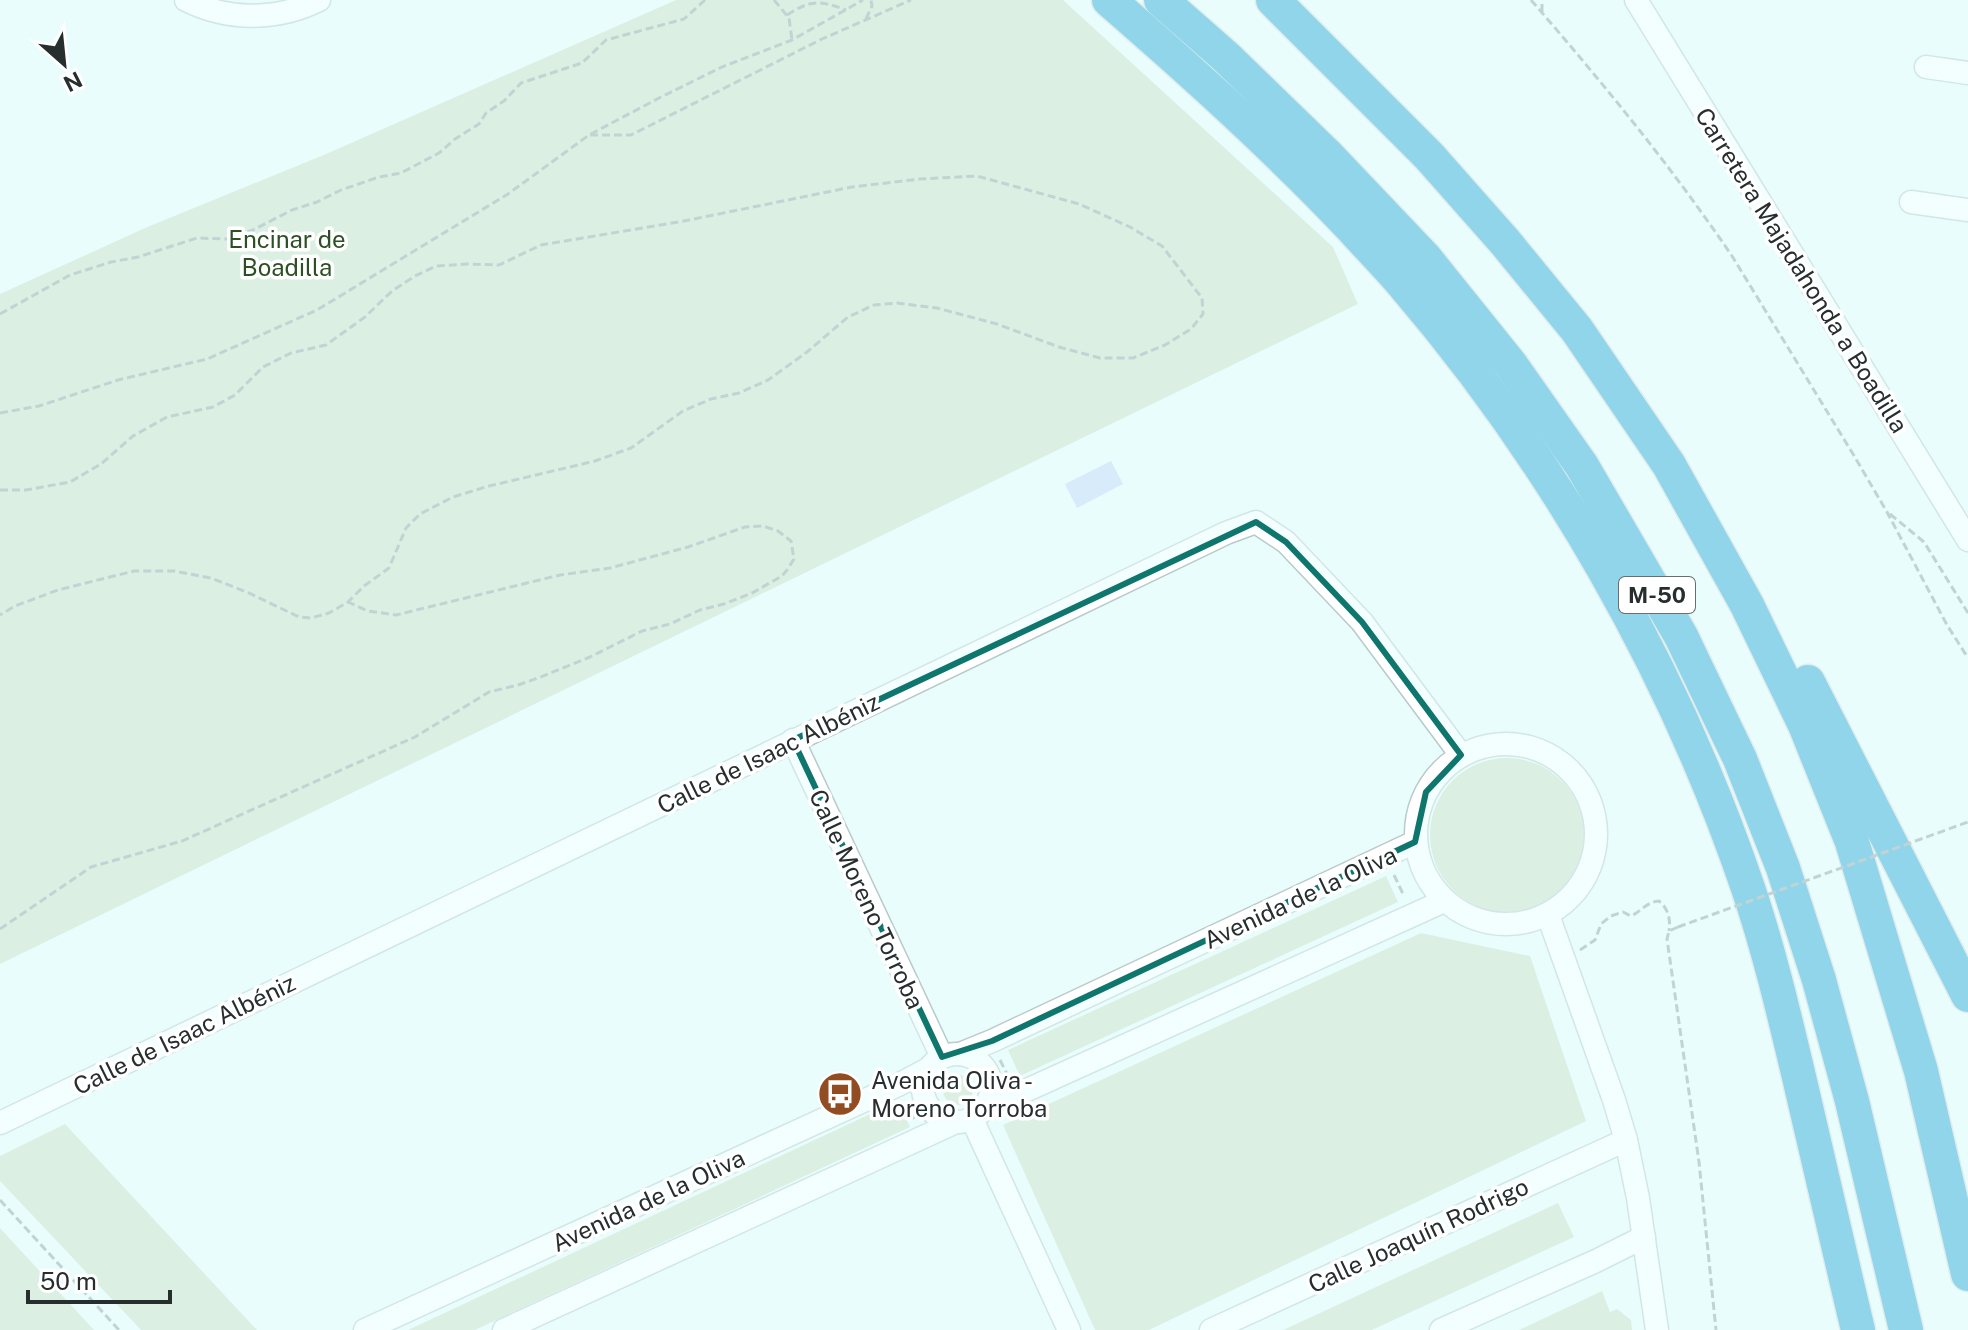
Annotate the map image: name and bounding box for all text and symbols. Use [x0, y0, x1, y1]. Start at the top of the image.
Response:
north arrow [24, 24, 104, 104]
text: N [60, 66, 87, 97]
street label: Carretera Majadahonda a Boadilla [1690, 102, 1914, 438]
park label: Encinar de Boadilla [228, 225, 346, 281]
road number: M-50 [1619, 577, 1695, 613]
street label: Calle de Isaac Albéniz [652, 687, 884, 819]
street label: Calle Moreno Torroba [804, 785, 930, 1013]
street label: Avenida de la Oliva [1199, 840, 1401, 954]
street label: Calle de Isaac Albéniz [68, 968, 300, 1100]
place label: Avenida Oliva - Moreno Torroba [871, 1066, 1047, 1122]
bus stop icon: Avenida Oliva - Moreno Torroba [816, 1070, 864, 1118]
street label: Avenida de la Oliva [547, 1143, 749, 1257]
street label: Calle Joaquín Rodrigo [1303, 1172, 1533, 1298]
scale bar [28, 1254, 170, 1304]
text: 50 m [40, 1267, 97, 1295]

